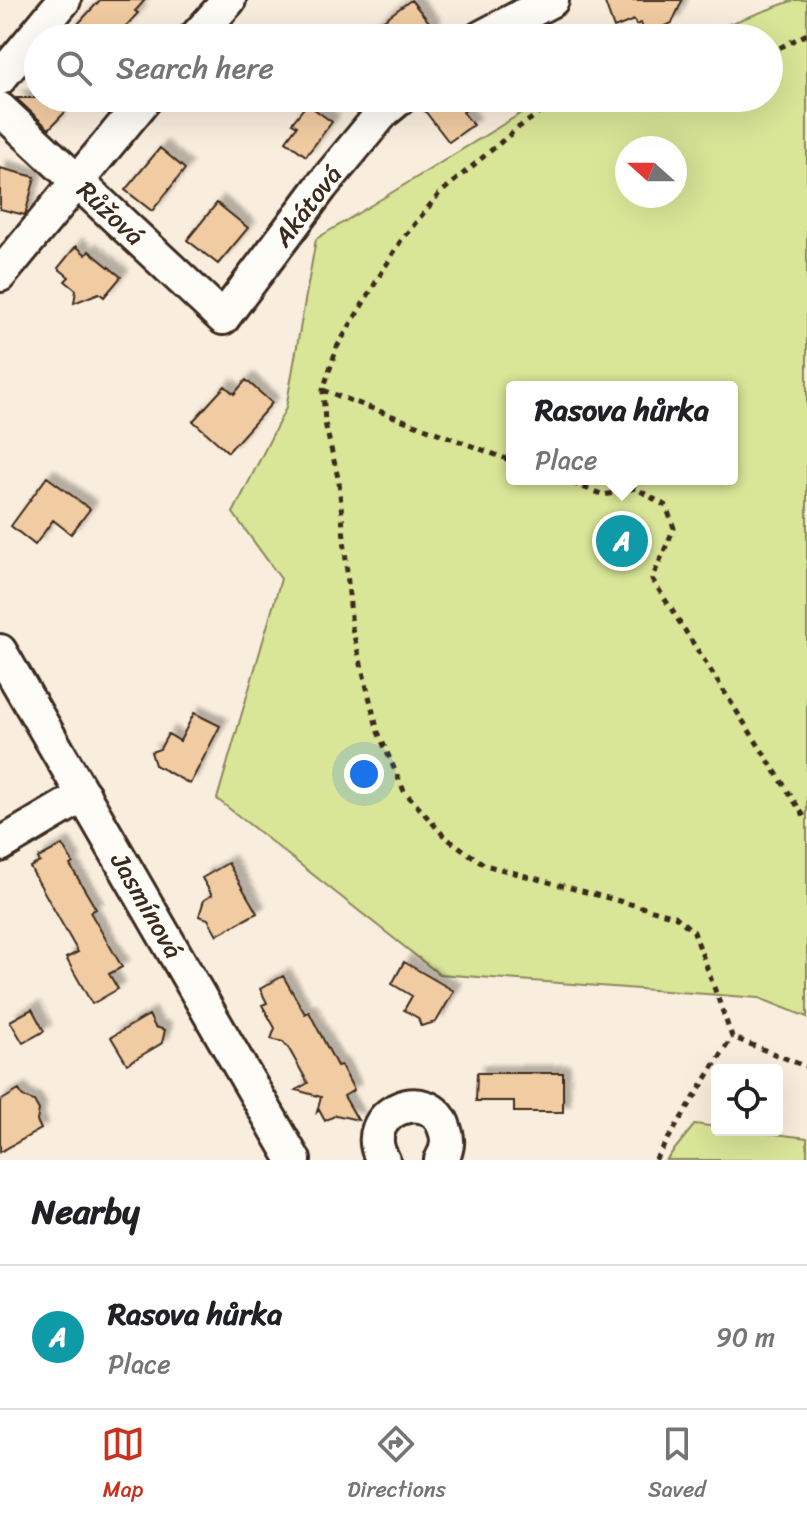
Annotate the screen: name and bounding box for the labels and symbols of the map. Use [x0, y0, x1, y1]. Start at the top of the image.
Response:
north arrow [615, 136, 687, 208]
street label: Akátová [260, 154, 354, 258]
street label: Růžová [66, 169, 156, 257]
pin: A [596, 511, 648, 571]
your location [344, 754, 384, 794]
street label: Jasmínová [97, 843, 196, 968]

